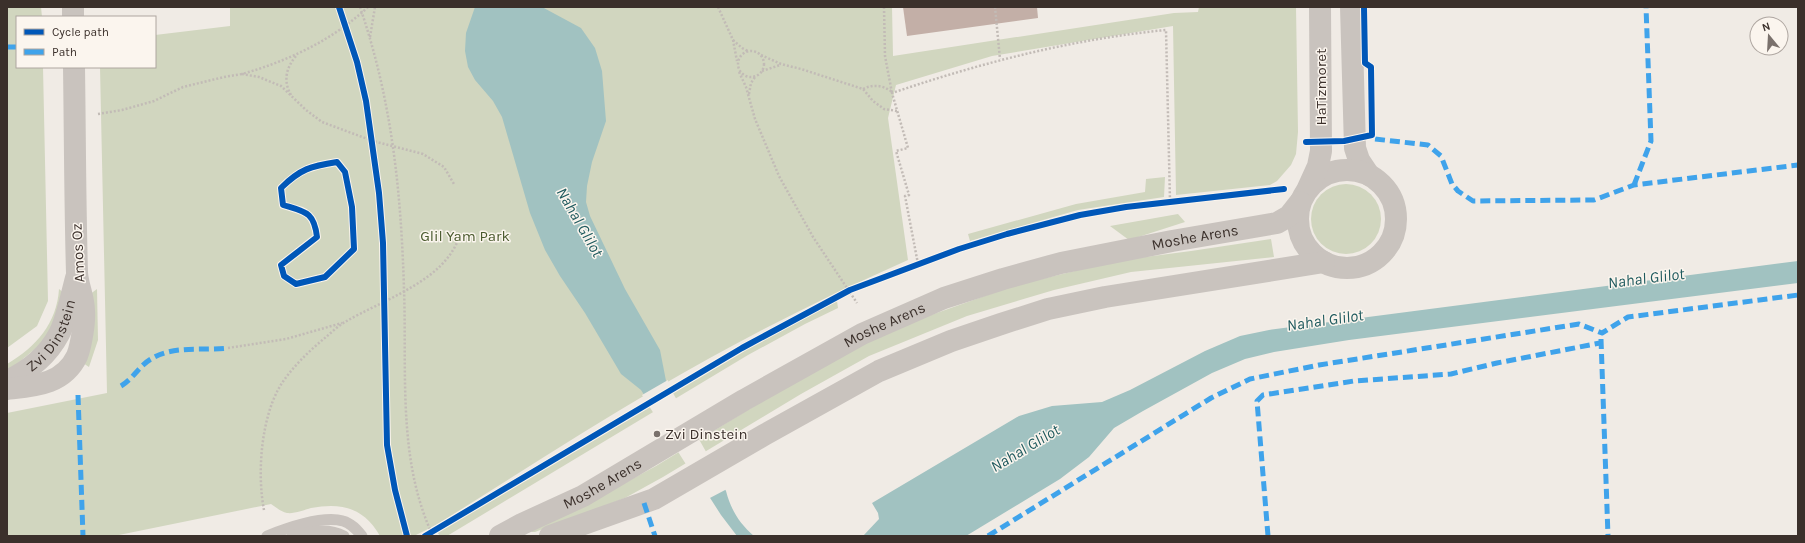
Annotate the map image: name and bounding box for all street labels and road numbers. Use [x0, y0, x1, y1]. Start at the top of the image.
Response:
street label: HaTizmoret [1312, 48, 1330, 126]
street label: Moshe Arens [1150, 221, 1240, 254]
street label: Amos Oz [67, 223, 89, 283]
street label: Zvi Dinstein [23, 298, 79, 376]
street label: Moshe Arens [840, 298, 928, 352]
street label: Moshe Arens [560, 454, 645, 513]

